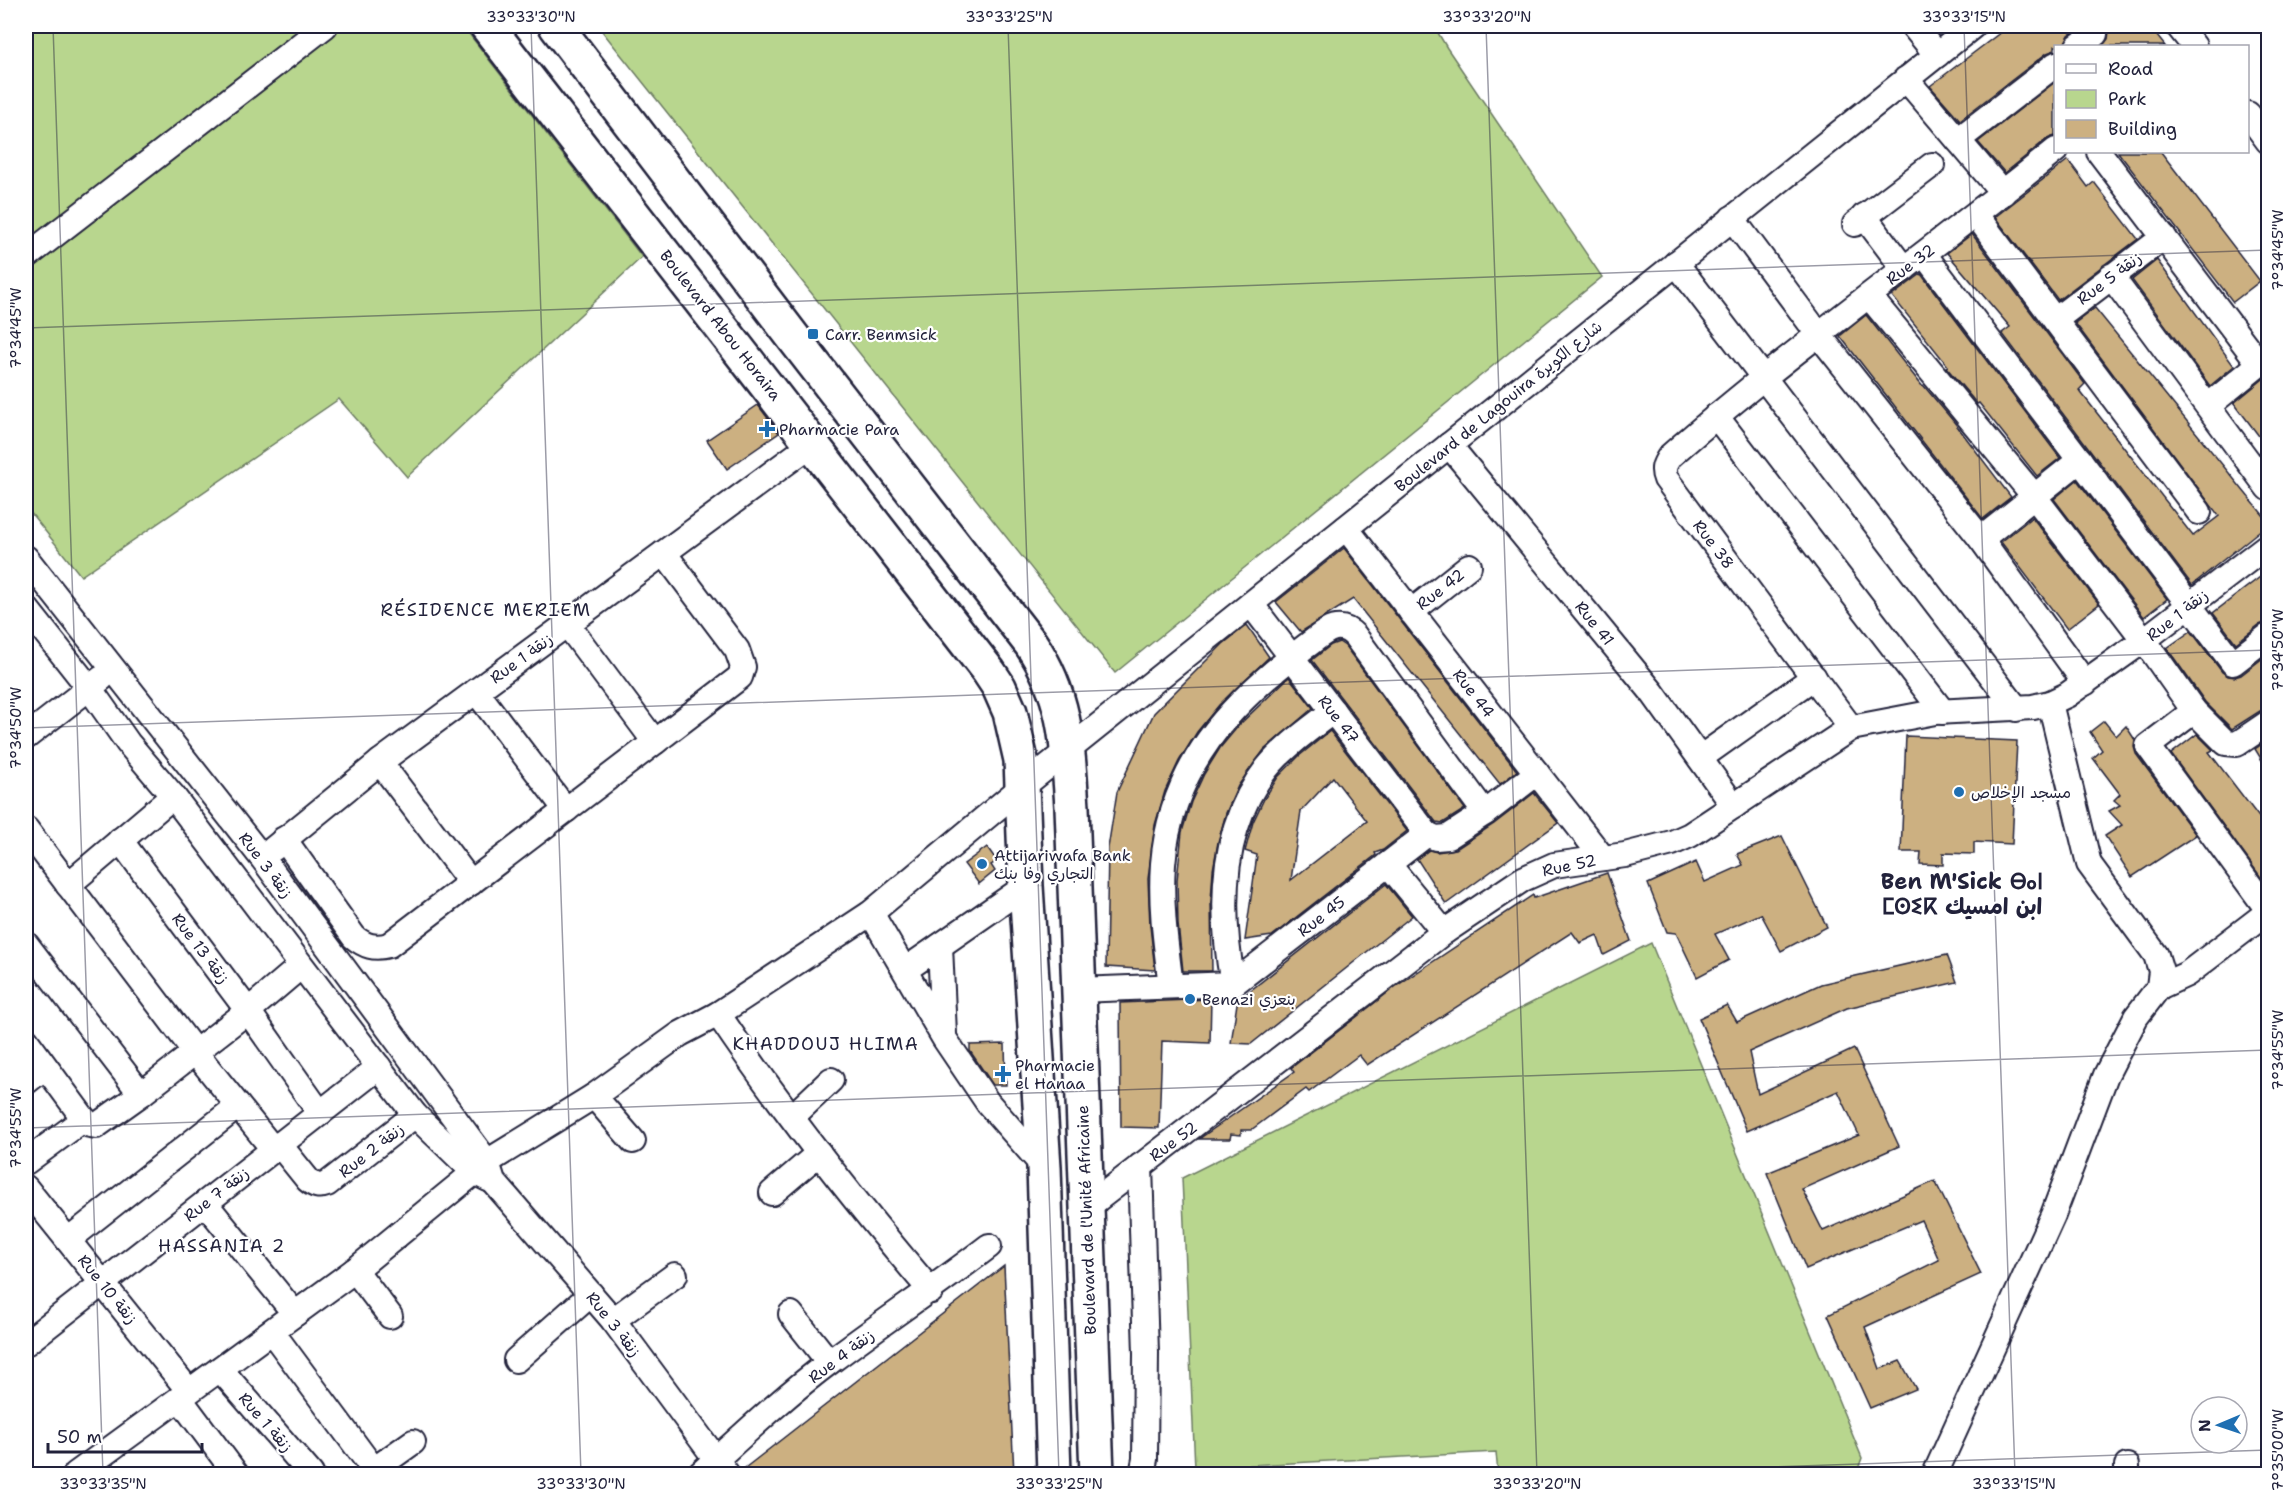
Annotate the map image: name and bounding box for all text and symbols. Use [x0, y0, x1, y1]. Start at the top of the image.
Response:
text: 33°33'30"N [486, 7, 576, 27]
text: 33°33'25"N [965, 7, 1053, 27]
text: 33°33'20"N [1442, 7, 1532, 27]
text: 33°33'15"N [1922, 7, 2006, 27]
legend [2054, 45, 2249, 153]
text: Road [2108, 57, 2153, 81]
text: Park [2108, 87, 2147, 111]
text: Building [2108, 117, 2177, 141]
text: 7°34'45"W [2268, 209, 2288, 291]
street label: Rue 32 [1882, 239, 1939, 290]
street label: Boulevard Abou Horaira [655, 246, 786, 405]
street label: Rue 5 زنقة [2073, 247, 2146, 310]
text: 7°34'45"W [6, 287, 26, 369]
street label: Boulevard de Lagouira شارع الكويرة [1390, 316, 1607, 498]
place label: Carr. Benmsick [825, 324, 937, 345]
marker: Carr. Benmsick [806, 327, 820, 341]
place label: Pharmacie Para [779, 419, 899, 440]
marker: Pharmacie Para [760, 422, 774, 436]
street label: Rue 38 [1688, 516, 1739, 573]
street label: Rue 42 [1412, 564, 1469, 615]
street label: Rue 1 زنقة [2142, 585, 2212, 646]
street label: Rue 41 [1570, 597, 1619, 650]
district label: RÉSIDENCE MERIEM [380, 598, 592, 622]
text: 7°34'50"W [2268, 609, 2288, 691]
street label: Rue 1 زنقة [486, 629, 557, 688]
street label: Rue 44 [1448, 665, 1499, 722]
text: 7°34'50"W [6, 687, 26, 769]
street label: Rue 47 [1313, 691, 1364, 748]
place label: مسجد الإخلاص [1971, 782, 2071, 803]
marker: مسجد الإخلاص [1952, 785, 1966, 799]
street label: Rue 3 زنقة [234, 828, 297, 902]
place label: Attijariwafa Bank التجاري وفا بنك [994, 845, 1131, 885]
street label: Rue 52 [1540, 850, 1598, 881]
marker: Attijariwafa Bank التجاري وفا بنك [975, 857, 989, 871]
district label: Ben M'Sick ⴱⴰⵏ ⵎⵙⵉⴽ ابن امسيك [1881, 867, 2043, 921]
street label: Rue 45 [1293, 891, 1349, 942]
street label: Rue 13 زنقة [167, 909, 234, 988]
place label: Benazi بنعزي [1202, 989, 1296, 1011]
marker: Benazi بنعزي [1183, 992, 1197, 1006]
text: 7°34'55"W [2268, 1010, 2288, 1090]
district label: KHADDOUJ HLIMA [733, 1032, 919, 1056]
place label: Pharmacie el Hanaa [1015, 1055, 1095, 1094]
marker: Pharmacie el Hanaa [996, 1067, 1010, 1081]
text: 7°34'55"W [6, 1088, 26, 1168]
street label: Boulevard de l'Unité Africaine [1072, 1105, 1101, 1335]
street label: Rue 52 [1145, 1117, 1201, 1166]
street label: Rue 2 زنقة [334, 1118, 408, 1182]
street label: Rue 7 زنقة [179, 1162, 253, 1226]
district label: HASSANIA 2 [158, 1234, 286, 1258]
street label: Rue 10 زنقة [73, 1250, 142, 1328]
street label: Rue 3 زنقة [582, 1287, 646, 1361]
street label: Rue 4 زنقة [804, 1325, 878, 1388]
street label: Rue 1 زنقة [234, 1388, 297, 1457]
north arrow [2189, 1395, 2249, 1455]
text: 7°35'00"W [2268, 1409, 2288, 1491]
scale bar [48, 1416, 202, 1454]
text: N [2194, 1419, 2215, 1432]
text: 50 m [57, 1425, 102, 1449]
text: 33°33'35"N [59, 1474, 147, 1494]
text: 33°33'30"N [536, 1474, 626, 1494]
text: 33°33'25"N [1015, 1474, 1103, 1494]
text: 33°33'20"N [1492, 1474, 1582, 1494]
text: 33°33'15"N [1972, 1474, 2056, 1494]

